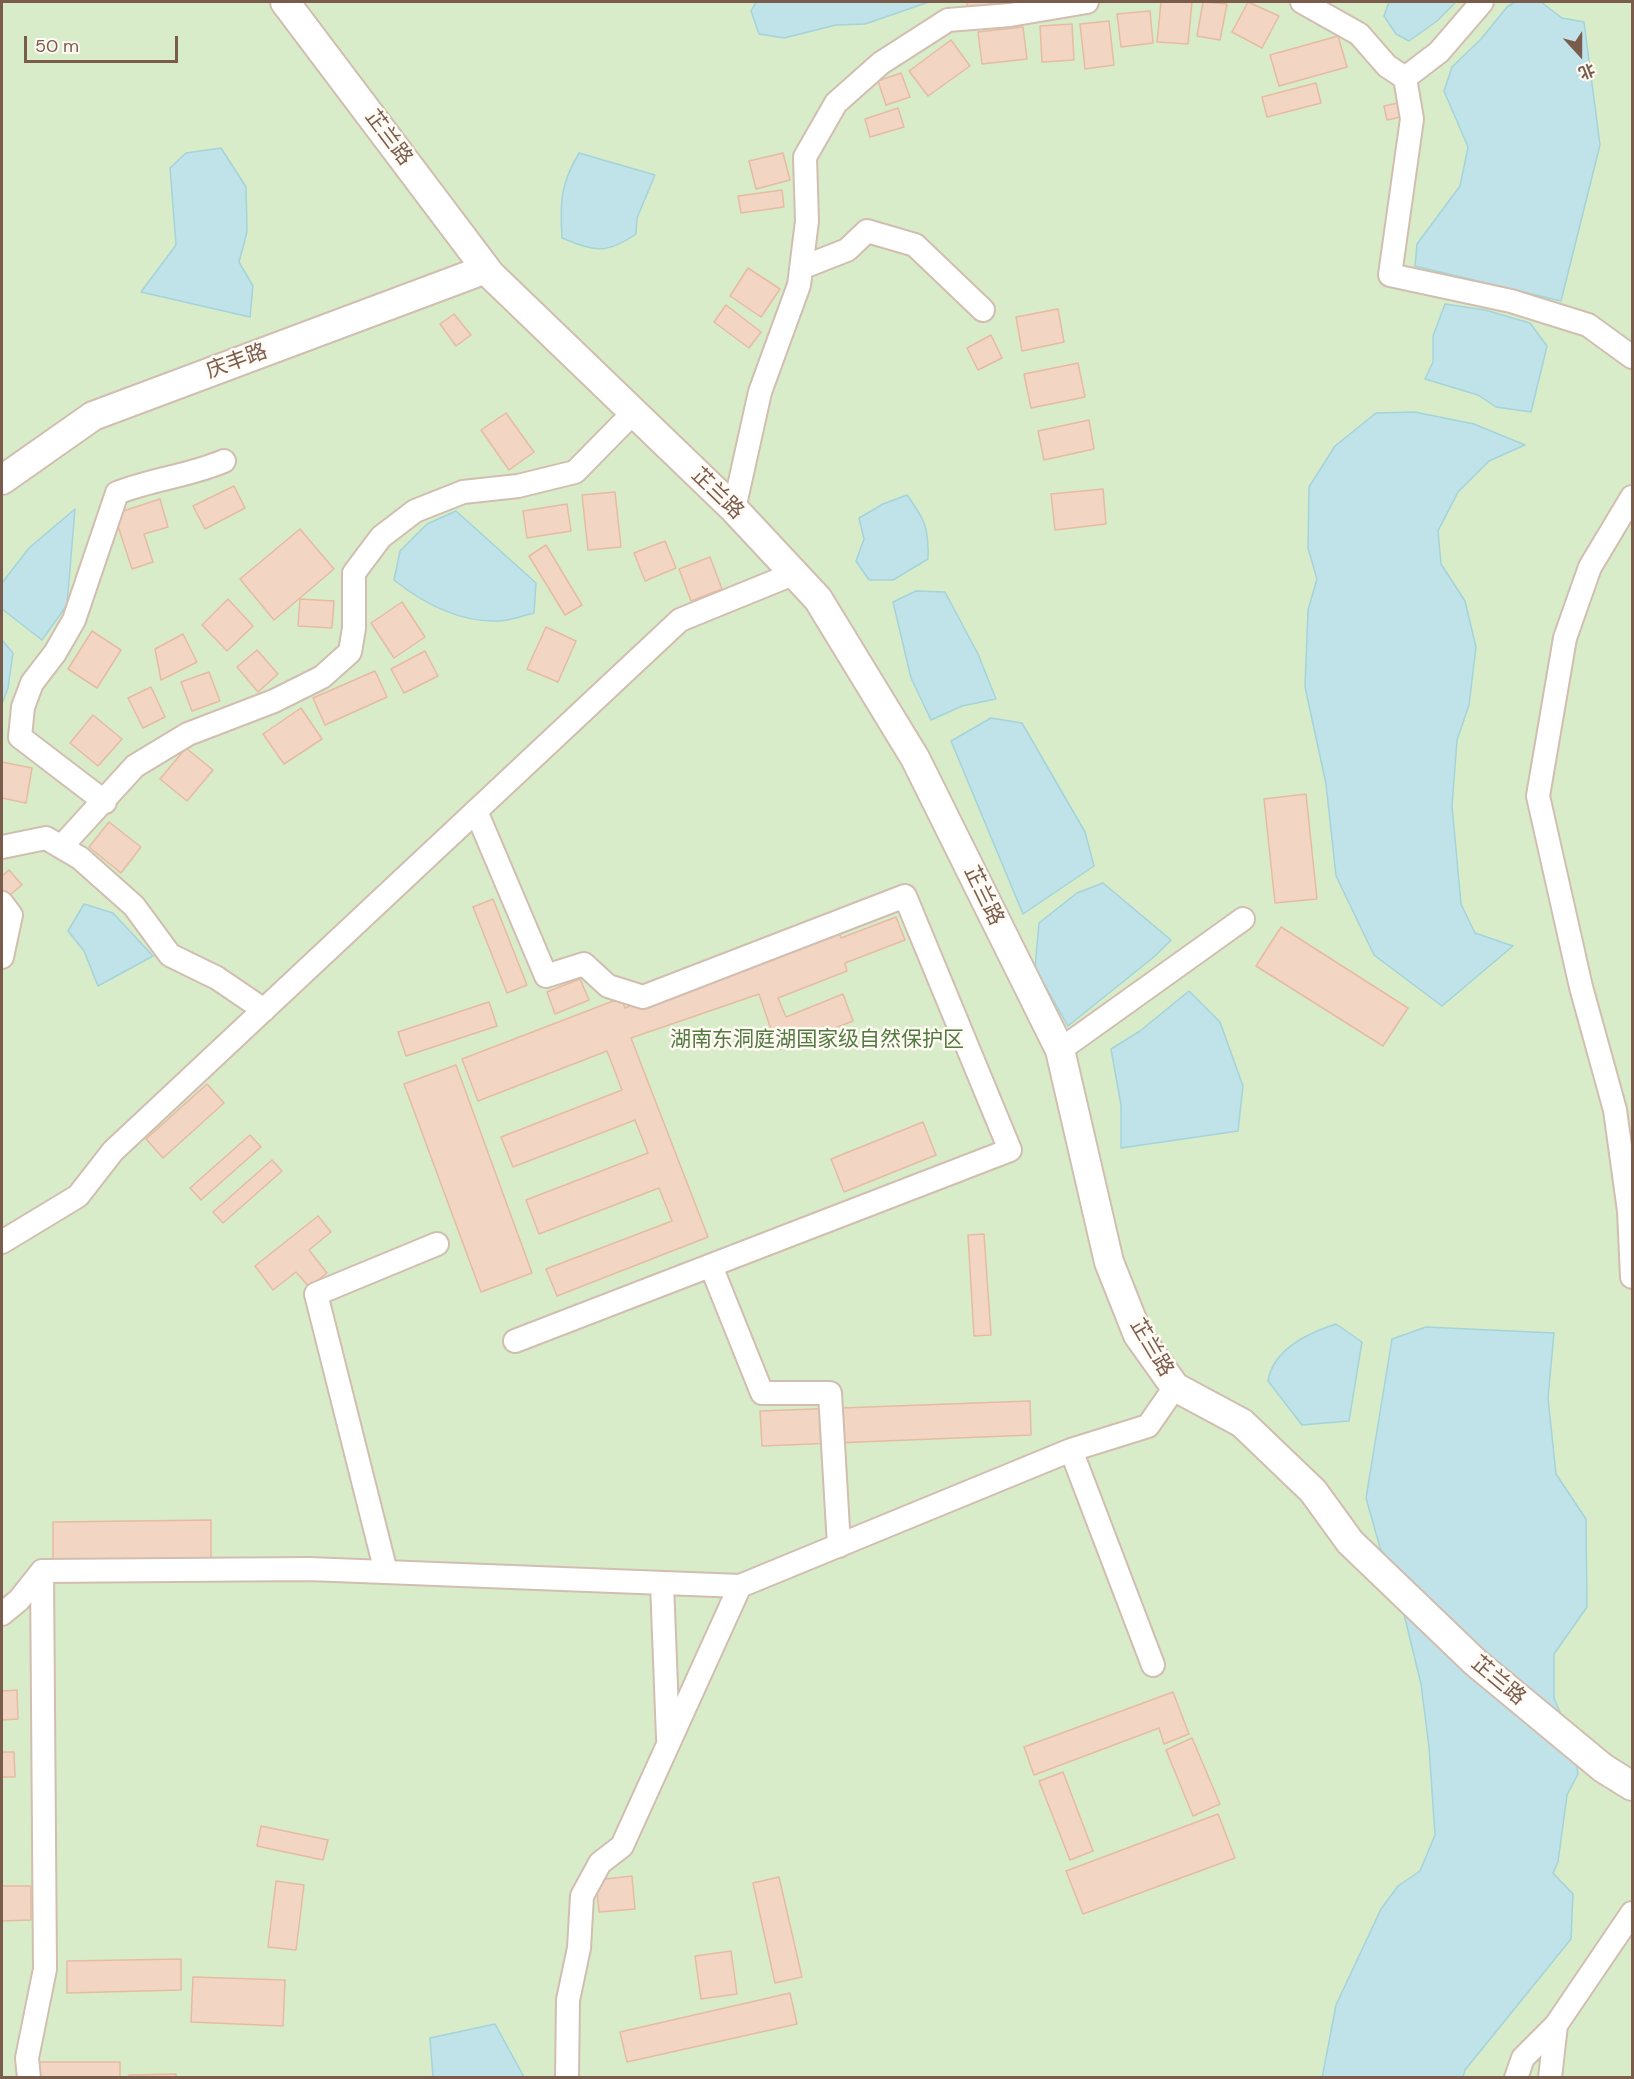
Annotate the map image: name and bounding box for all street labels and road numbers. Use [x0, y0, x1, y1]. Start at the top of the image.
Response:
street label: 芷兰路 [359, 105, 417, 171]
street label: 庆丰路 [203, 339, 271, 385]
street label: 芷兰路 [686, 463, 748, 525]
street label: 芷兰路 [958, 862, 1008, 930]
street label: 芷兰路 [1124, 1315, 1178, 1381]
street label: 芷兰路 [1466, 1651, 1530, 1711]

